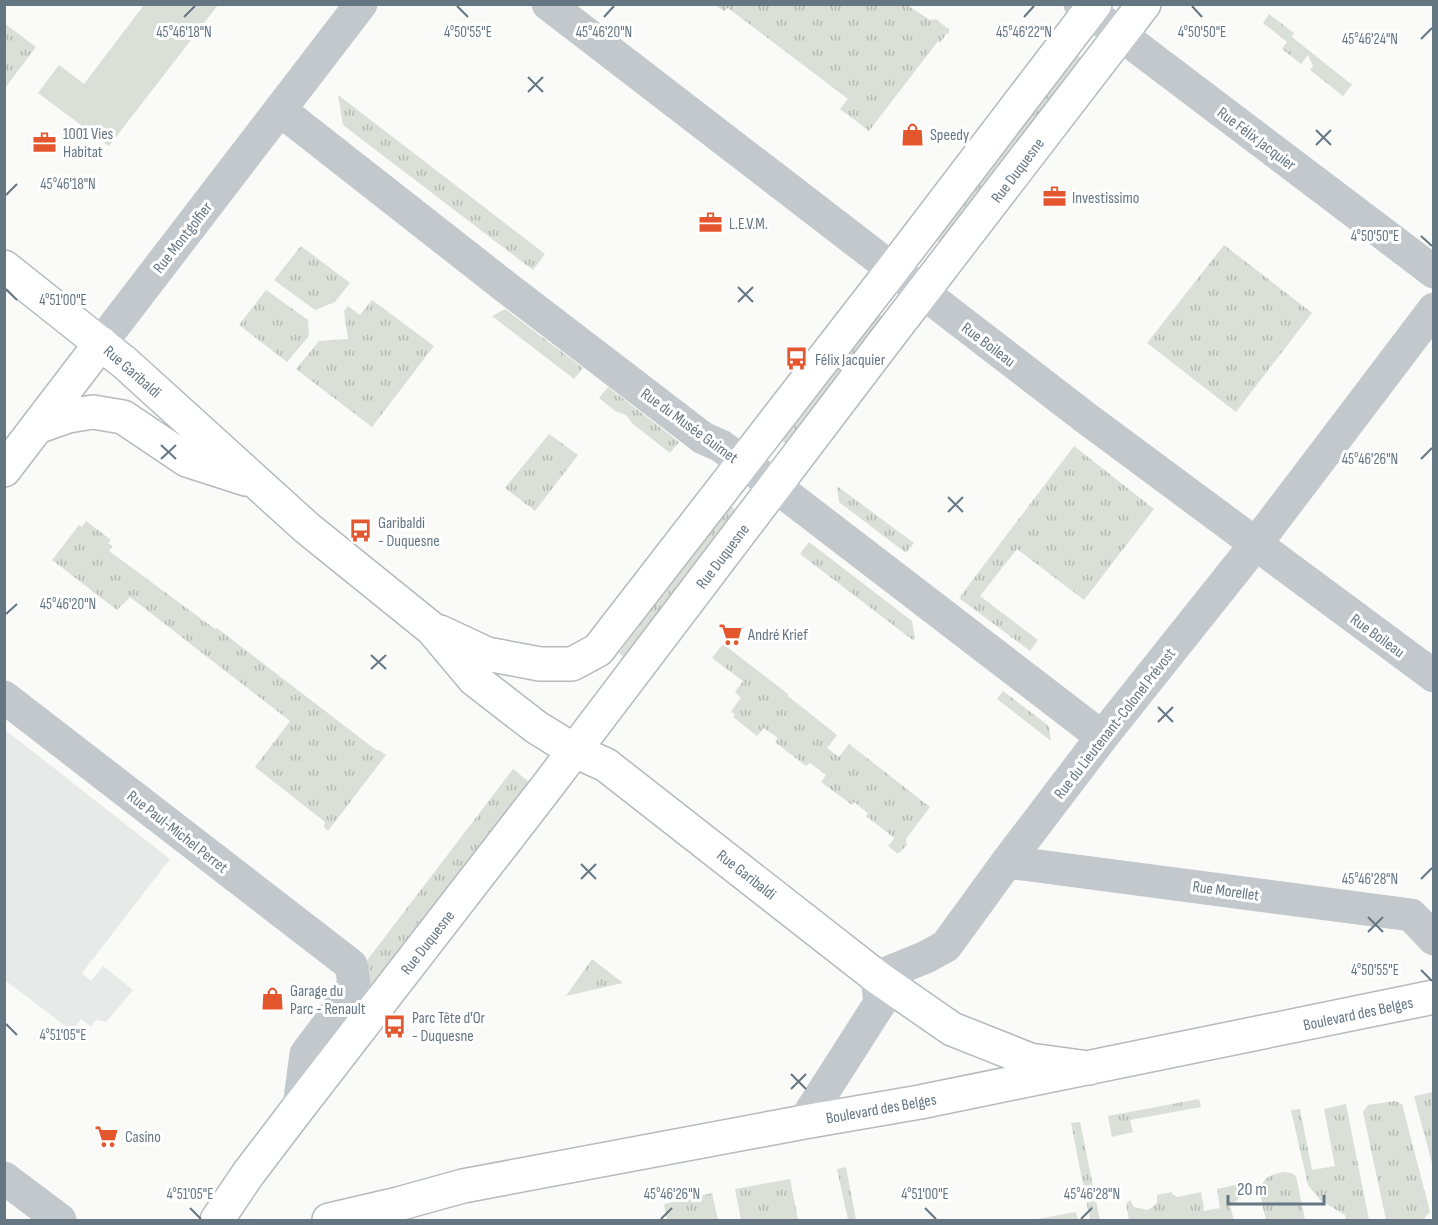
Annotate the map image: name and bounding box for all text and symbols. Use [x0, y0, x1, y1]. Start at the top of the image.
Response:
text: 45°46'18"N [156, 23, 212, 42]
text: 4°50'55"E [444, 23, 492, 42]
text: 45°46'20"N [576, 23, 632, 42]
text: 45°46'22"N [996, 23, 1052, 42]
text: 4°50'50"E [1178, 23, 1226, 42]
text: 45°46'24"N [1342, 30, 1398, 49]
street label: Rue Félix Jacquier [1213, 104, 1299, 175]
shop icon: Speedy [899, 121, 925, 147]
place label: 1001 Vies Habitat [63, 125, 114, 162]
place label: Speedy [930, 126, 969, 145]
office icon: 1001 Vies Habitat [32, 129, 58, 155]
street label: Rue Duquesne [988, 135, 1049, 207]
text: 45°46'18"N [40, 175, 96, 194]
office icon: Investissimo [1041, 184, 1067, 210]
place label: Investissimo [1072, 189, 1139, 208]
street label: Rue Montgolfier [150, 198, 217, 277]
office icon: L.E.V.M. [698, 210, 724, 236]
place label: L.E.V.M. [729, 215, 768, 234]
text: 4°50'50"E [1351, 227, 1399, 246]
text: 4°51'00"E [39, 291, 87, 310]
street label: Rue Boileau [958, 319, 1019, 371]
street label: Rue Garibaldi [99, 342, 165, 402]
bus stop icon: Félix Jacquier [784, 346, 810, 372]
place label: Félix Jacquier [815, 351, 886, 370]
street label: Rue du Musée Guimet [637, 385, 742, 468]
text: 45°46'26"N [1342, 450, 1398, 469]
place label: Garibaldi - Duquesne [378, 514, 440, 551]
bus stop icon: Garibaldi - Duquesne [347, 518, 373, 544]
street label: Rue Duquesne [693, 521, 754, 593]
text: 45°46'20"N [40, 595, 96, 614]
street label: Rue Boileau [1346, 610, 1408, 662]
supermarket icon: André Krief [717, 621, 743, 647]
place label: André Krief [747, 626, 808, 645]
street label: Rue du Lieutenant-Colonel Prévost [1050, 645, 1180, 803]
street label: Rue Paul-Michel Perret [123, 787, 231, 877]
street label: Rue Garibaldi [713, 846, 780, 904]
text: 45°46'28"N [1342, 870, 1398, 889]
street label: Rue Morellet [1191, 877, 1260, 906]
street label: Rue Duquesne [397, 907, 459, 979]
text: 4°50'55"E [1351, 961, 1399, 980]
place label: Garage du Parc - Renault [290, 982, 366, 1019]
shop icon: Garage du Parc - Renault [259, 986, 285, 1012]
street label: Boulevard des Belges [1302, 993, 1415, 1035]
place label: Parc Tête d'Or - Duquesne [412, 1009, 486, 1046]
bus stop icon: Parc Tête d'Or - Duquesne [381, 1013, 407, 1039]
text: 4°51'05"E [40, 1026, 86, 1045]
street label: Boulevard des Belges [825, 1090, 938, 1129]
supermarket icon: Casino [94, 1123, 120, 1149]
place label: Casino [125, 1128, 161, 1147]
scale bar [1228, 1168, 1324, 1206]
text: 20 m [1237, 1179, 1267, 1200]
text: 4°51'05"E [167, 1185, 213, 1204]
text: 45°46'26"N [644, 1185, 700, 1204]
text: 4°51'00"E [901, 1185, 949, 1204]
text: 45°46'28"N [1064, 1185, 1120, 1204]

